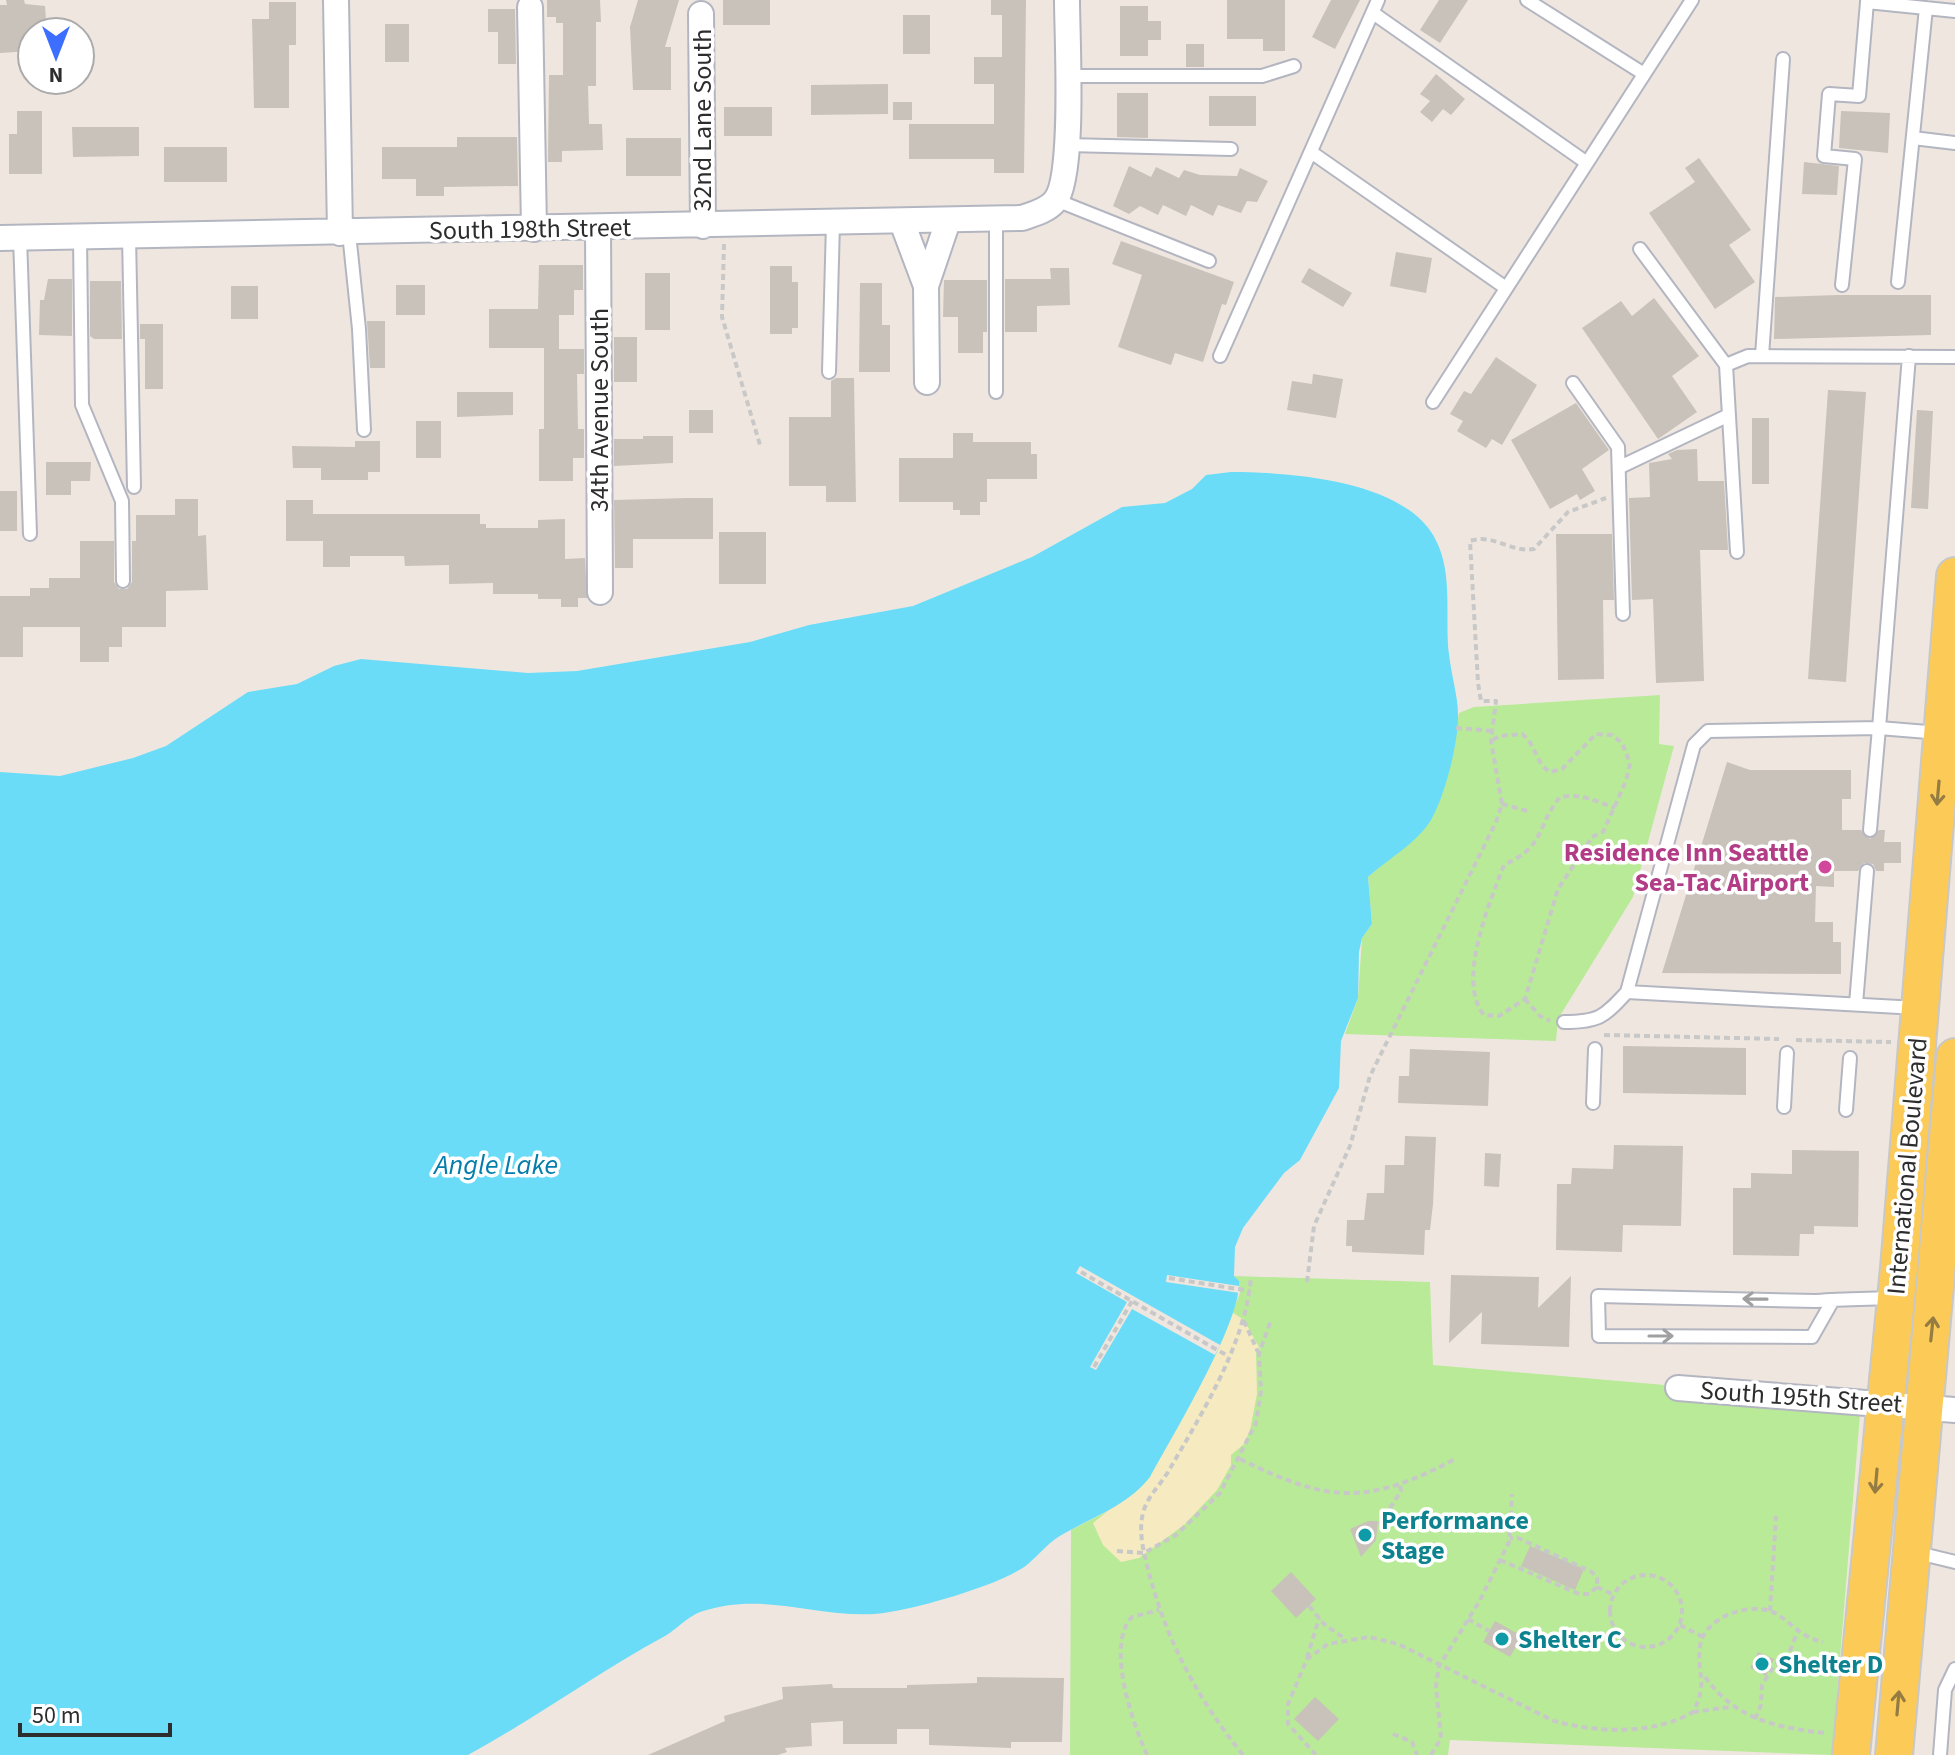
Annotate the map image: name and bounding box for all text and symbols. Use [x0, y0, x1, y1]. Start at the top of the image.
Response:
north arrow [16, 16, 96, 96]
street label: 32nd Lane South [684, 29, 721, 211]
text: N [49, 59, 63, 91]
street label: South 198th Street [429, 209, 632, 249]
street label: 34th Avenue South [581, 308, 618, 512]
one-way arrow [1930, 779, 1945, 806]
place label: Residence Inn Seattle Sea-Tac Airport [1564, 834, 1809, 901]
marker: Residence Inn Seattle Sea-Tac Airport [1816, 858, 1834, 876]
street label: International Boulevard [1877, 1036, 1937, 1296]
water label: Angle Lake [432, 1145, 558, 1185]
one-way arrow [1742, 1292, 1769, 1307]
one-way arrow [1925, 1316, 1940, 1343]
one-way arrow [1647, 1328, 1674, 1344]
street label: South 195th Street [1699, 1371, 1903, 1423]
one-way arrow [1868, 1467, 1883, 1493]
place label: Performance Stage [1381, 1502, 1529, 1569]
marker: Performance Stage [1356, 1526, 1374, 1544]
place label: Shelter C [1518, 1621, 1622, 1658]
marker: Shelter C [1493, 1630, 1511, 1648]
place label: Shelter D [1778, 1646, 1883, 1683]
marker: Shelter D [1753, 1655, 1771, 1673]
scale bar [20, 1687, 170, 1737]
one-way arrow [1891, 1690, 1906, 1717]
text: 50 m [32, 1698, 81, 1733]

